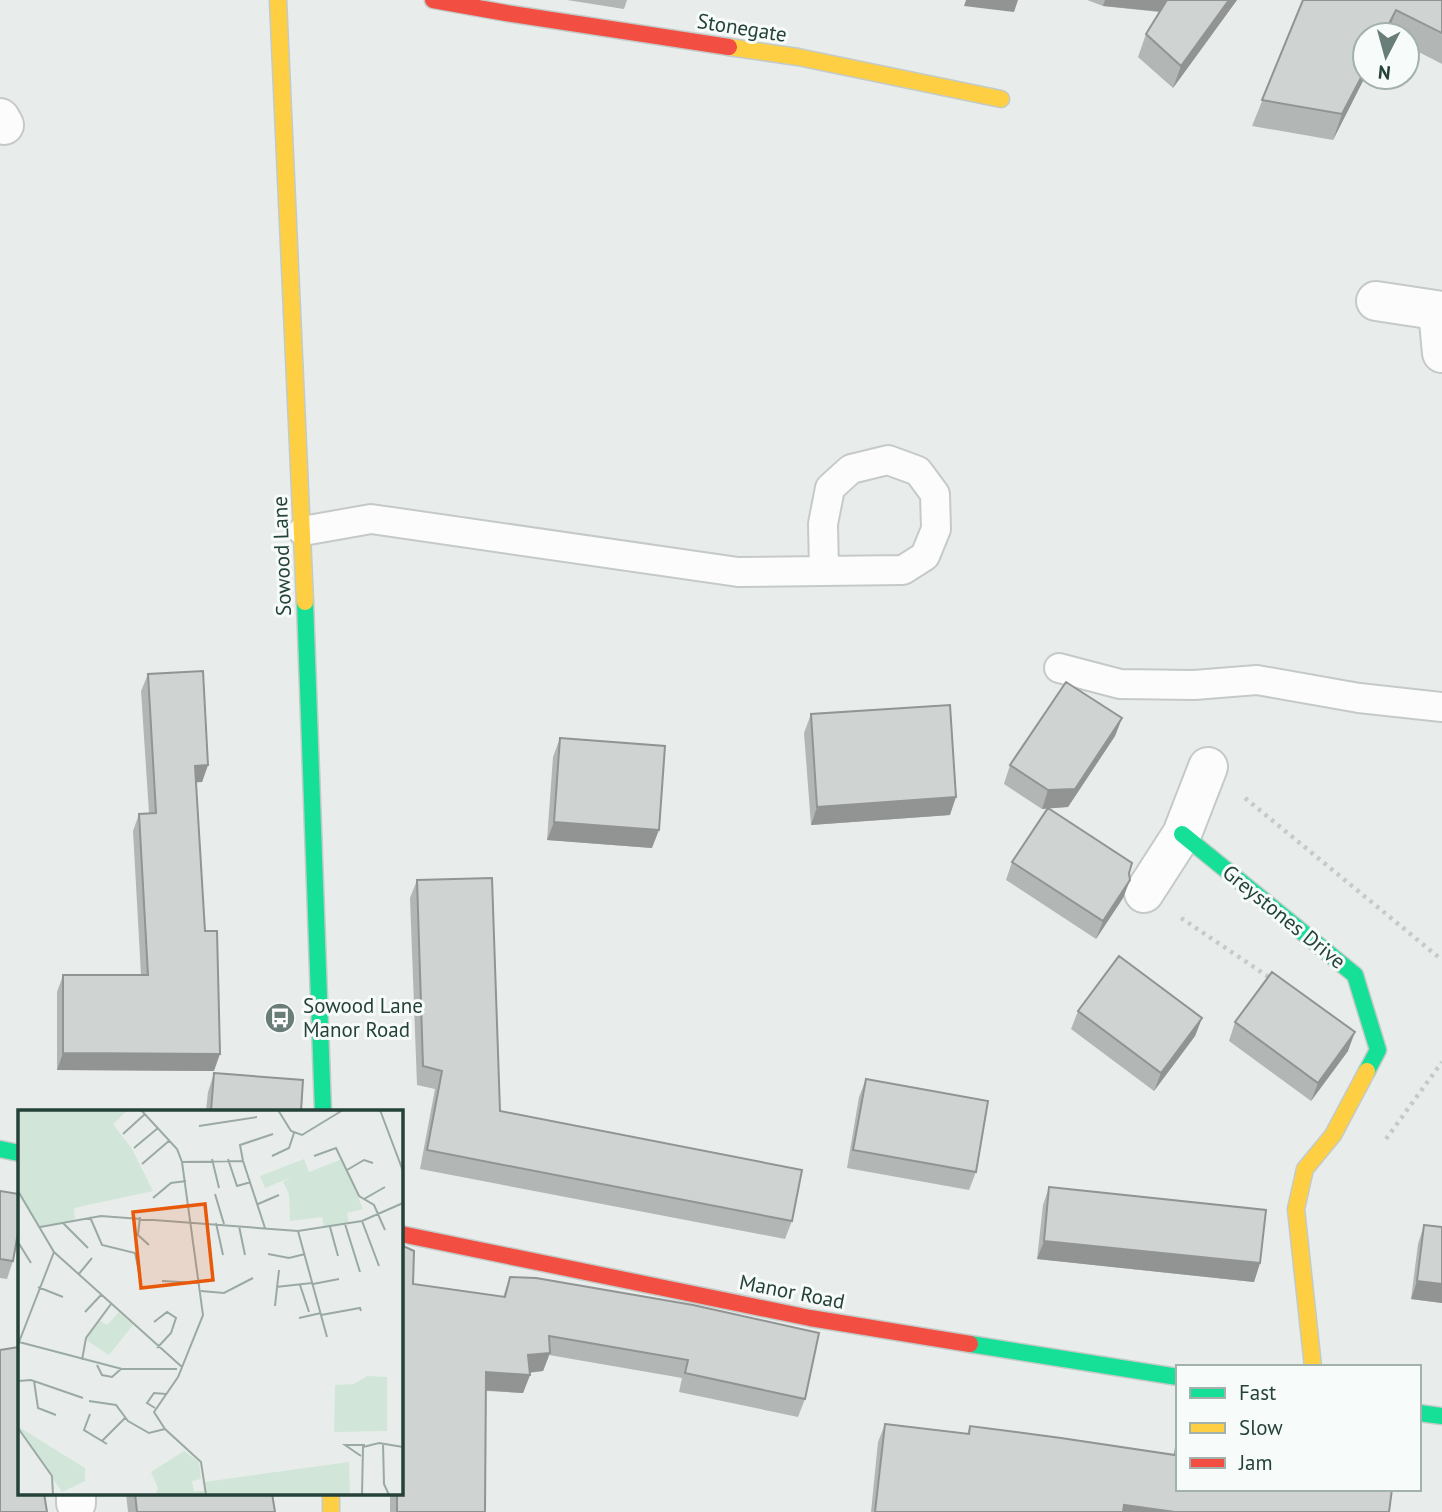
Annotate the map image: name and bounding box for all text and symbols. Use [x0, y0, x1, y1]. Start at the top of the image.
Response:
street label: Stonegate [695, 7, 789, 48]
north arrow [1351, 21, 1421, 91]
text: N [1377, 60, 1392, 85]
street label: Sowood Lane [266, 496, 297, 616]
street label: Greystones Drive [1217, 859, 1351, 975]
place label: Sowood Lane Manor Road [303, 992, 423, 1043]
bus stop icon: Sowood Lane Manor Road [263, 1001, 297, 1035]
inset map [18, 1110, 402, 1494]
street label: Manor Road [737, 1268, 847, 1315]
legend [1176, 1365, 1421, 1491]
text: Fast [1239, 1379, 1276, 1406]
text: Slow [1239, 1414, 1283, 1441]
text: Jam [1238, 1449, 1273, 1476]

